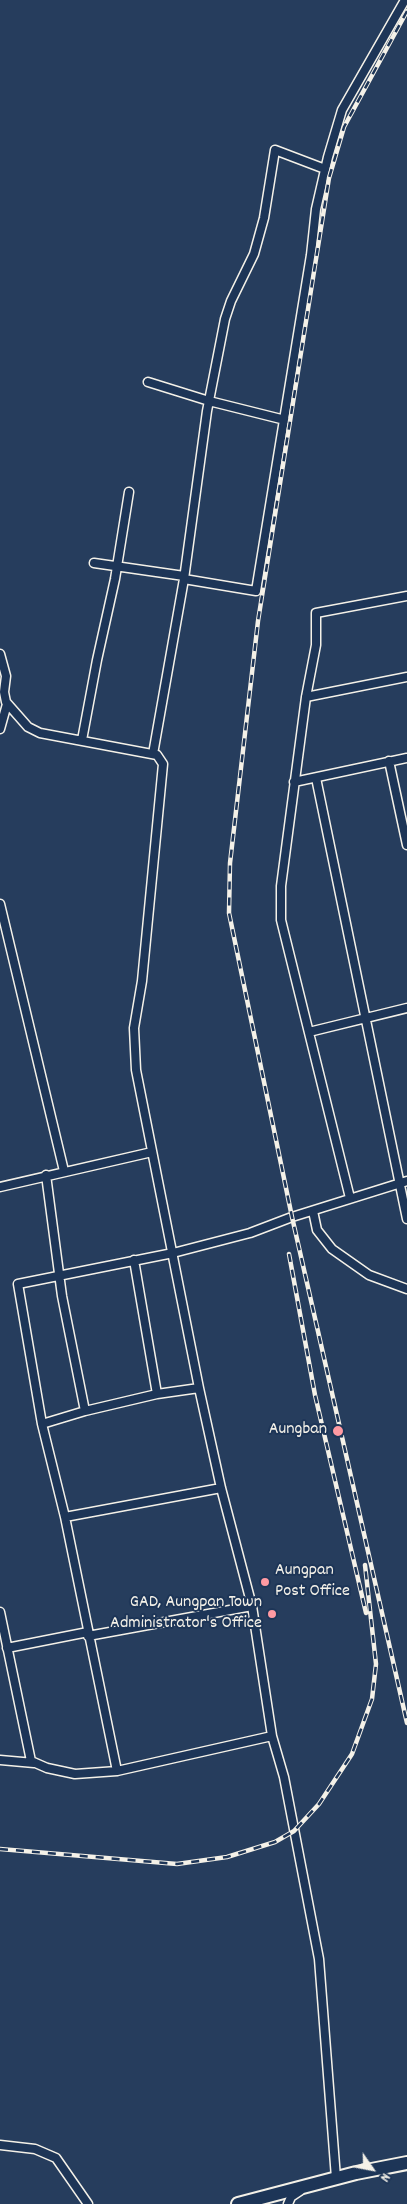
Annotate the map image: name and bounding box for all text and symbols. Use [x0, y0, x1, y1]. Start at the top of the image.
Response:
place label: Aungban [269, 1420, 327, 1442]
marker: Aungban [331, 1424, 345, 1438]
place label: Aungpan Post Office [275, 1561, 350, 1604]
marker: Aungpan Post Office [259, 1576, 271, 1588]
place label: GAD, Aungpan Town Administrator's Office [110, 1593, 262, 1636]
marker: GAD, Aungpan Town Administrator's Office [266, 1608, 278, 1620]
north arrow [347, 2144, 397, 2194]
text: N [374, 2169, 395, 2186]

